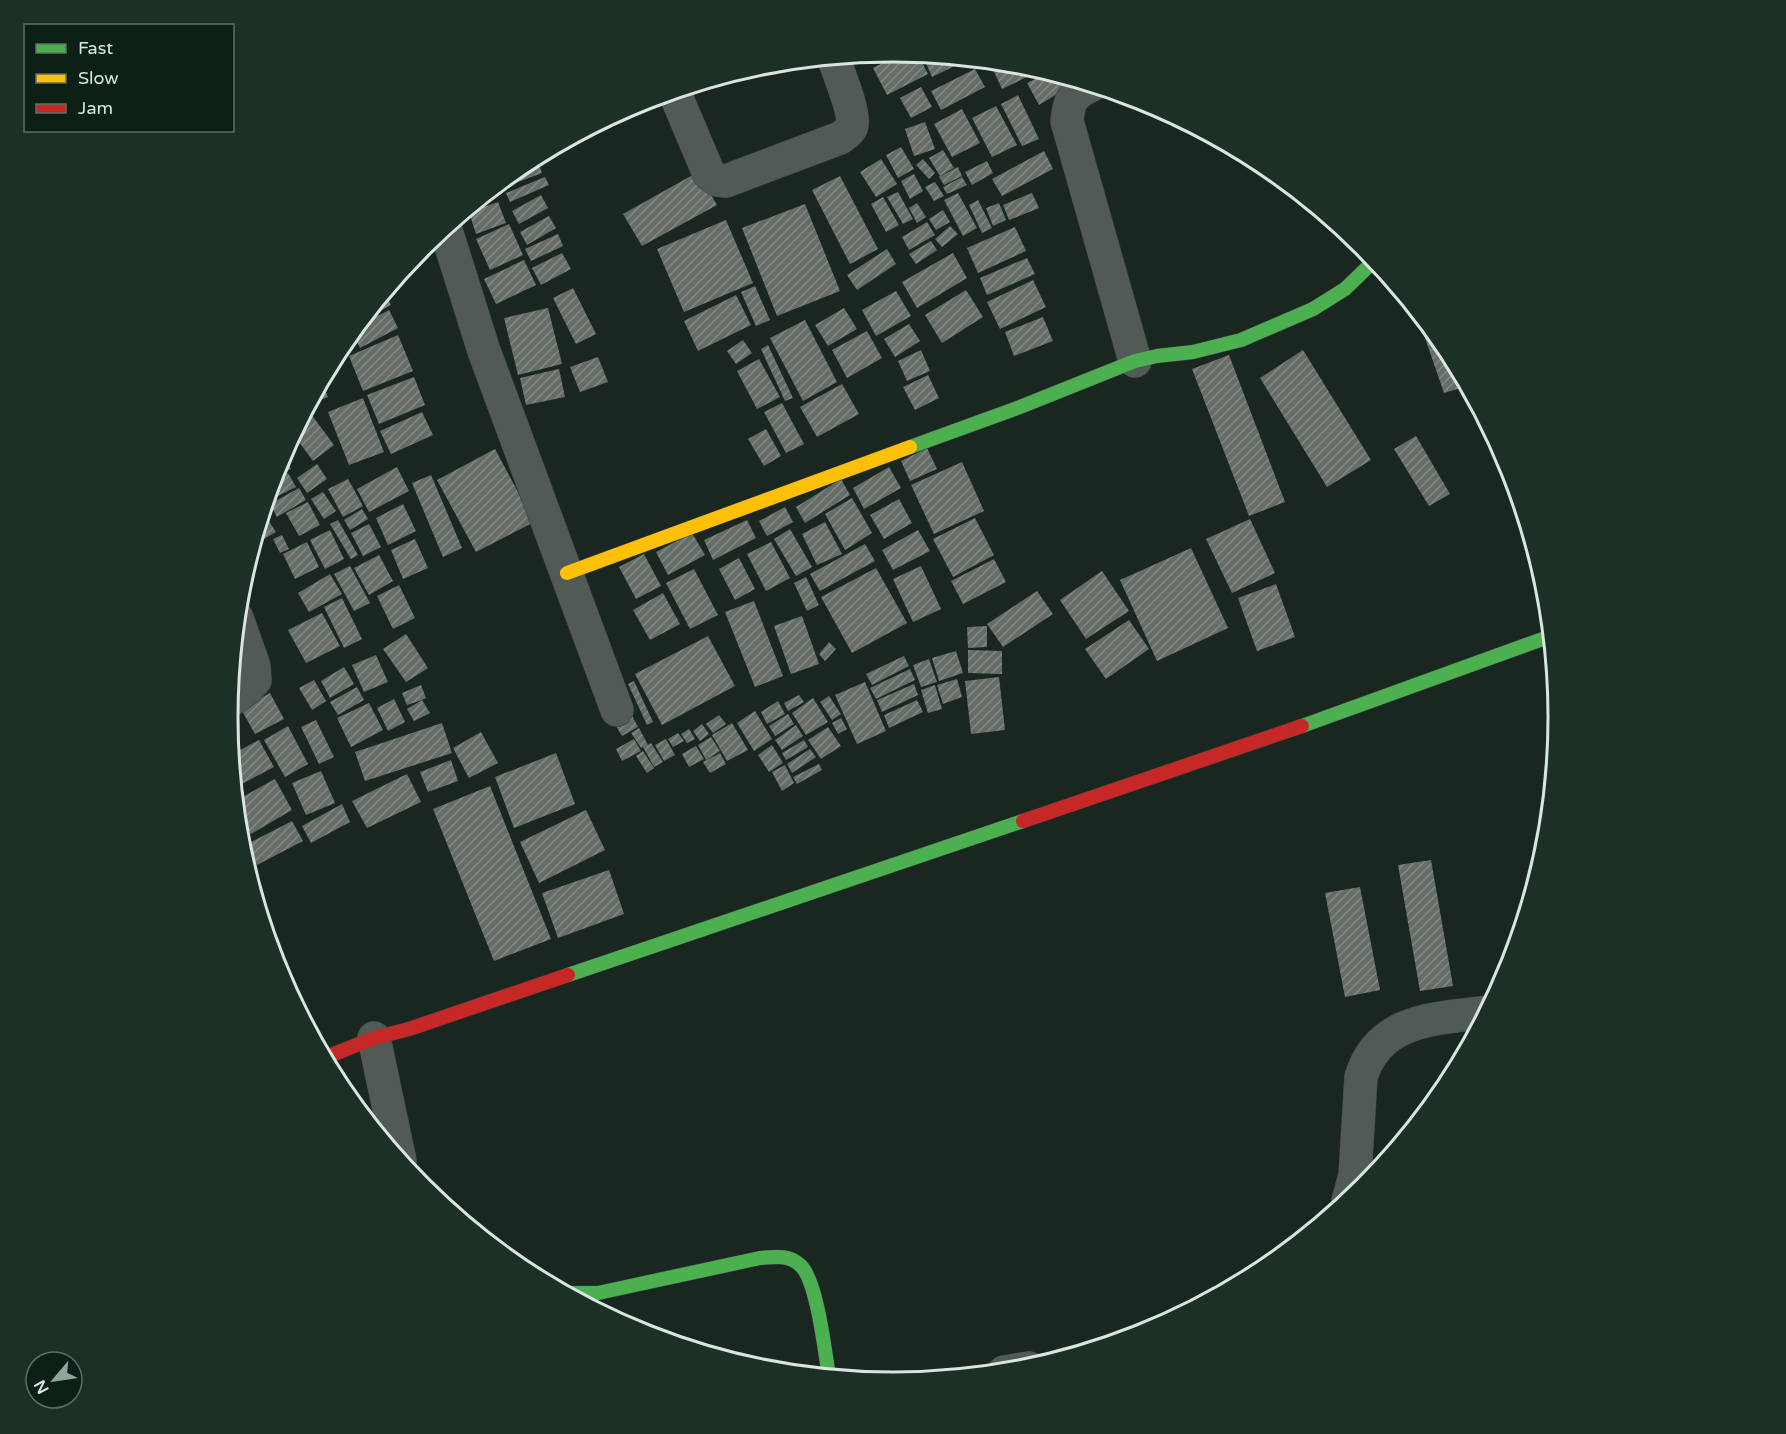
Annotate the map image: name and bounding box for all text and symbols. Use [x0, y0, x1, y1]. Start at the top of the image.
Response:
legend [24, 24, 234, 132]
text: Fast [78, 37, 113, 59]
text: Slow [78, 67, 119, 89]
text: Jam [78, 97, 113, 119]
north arrow [24, 1350, 84, 1410]
text: N [30, 1376, 54, 1397]

